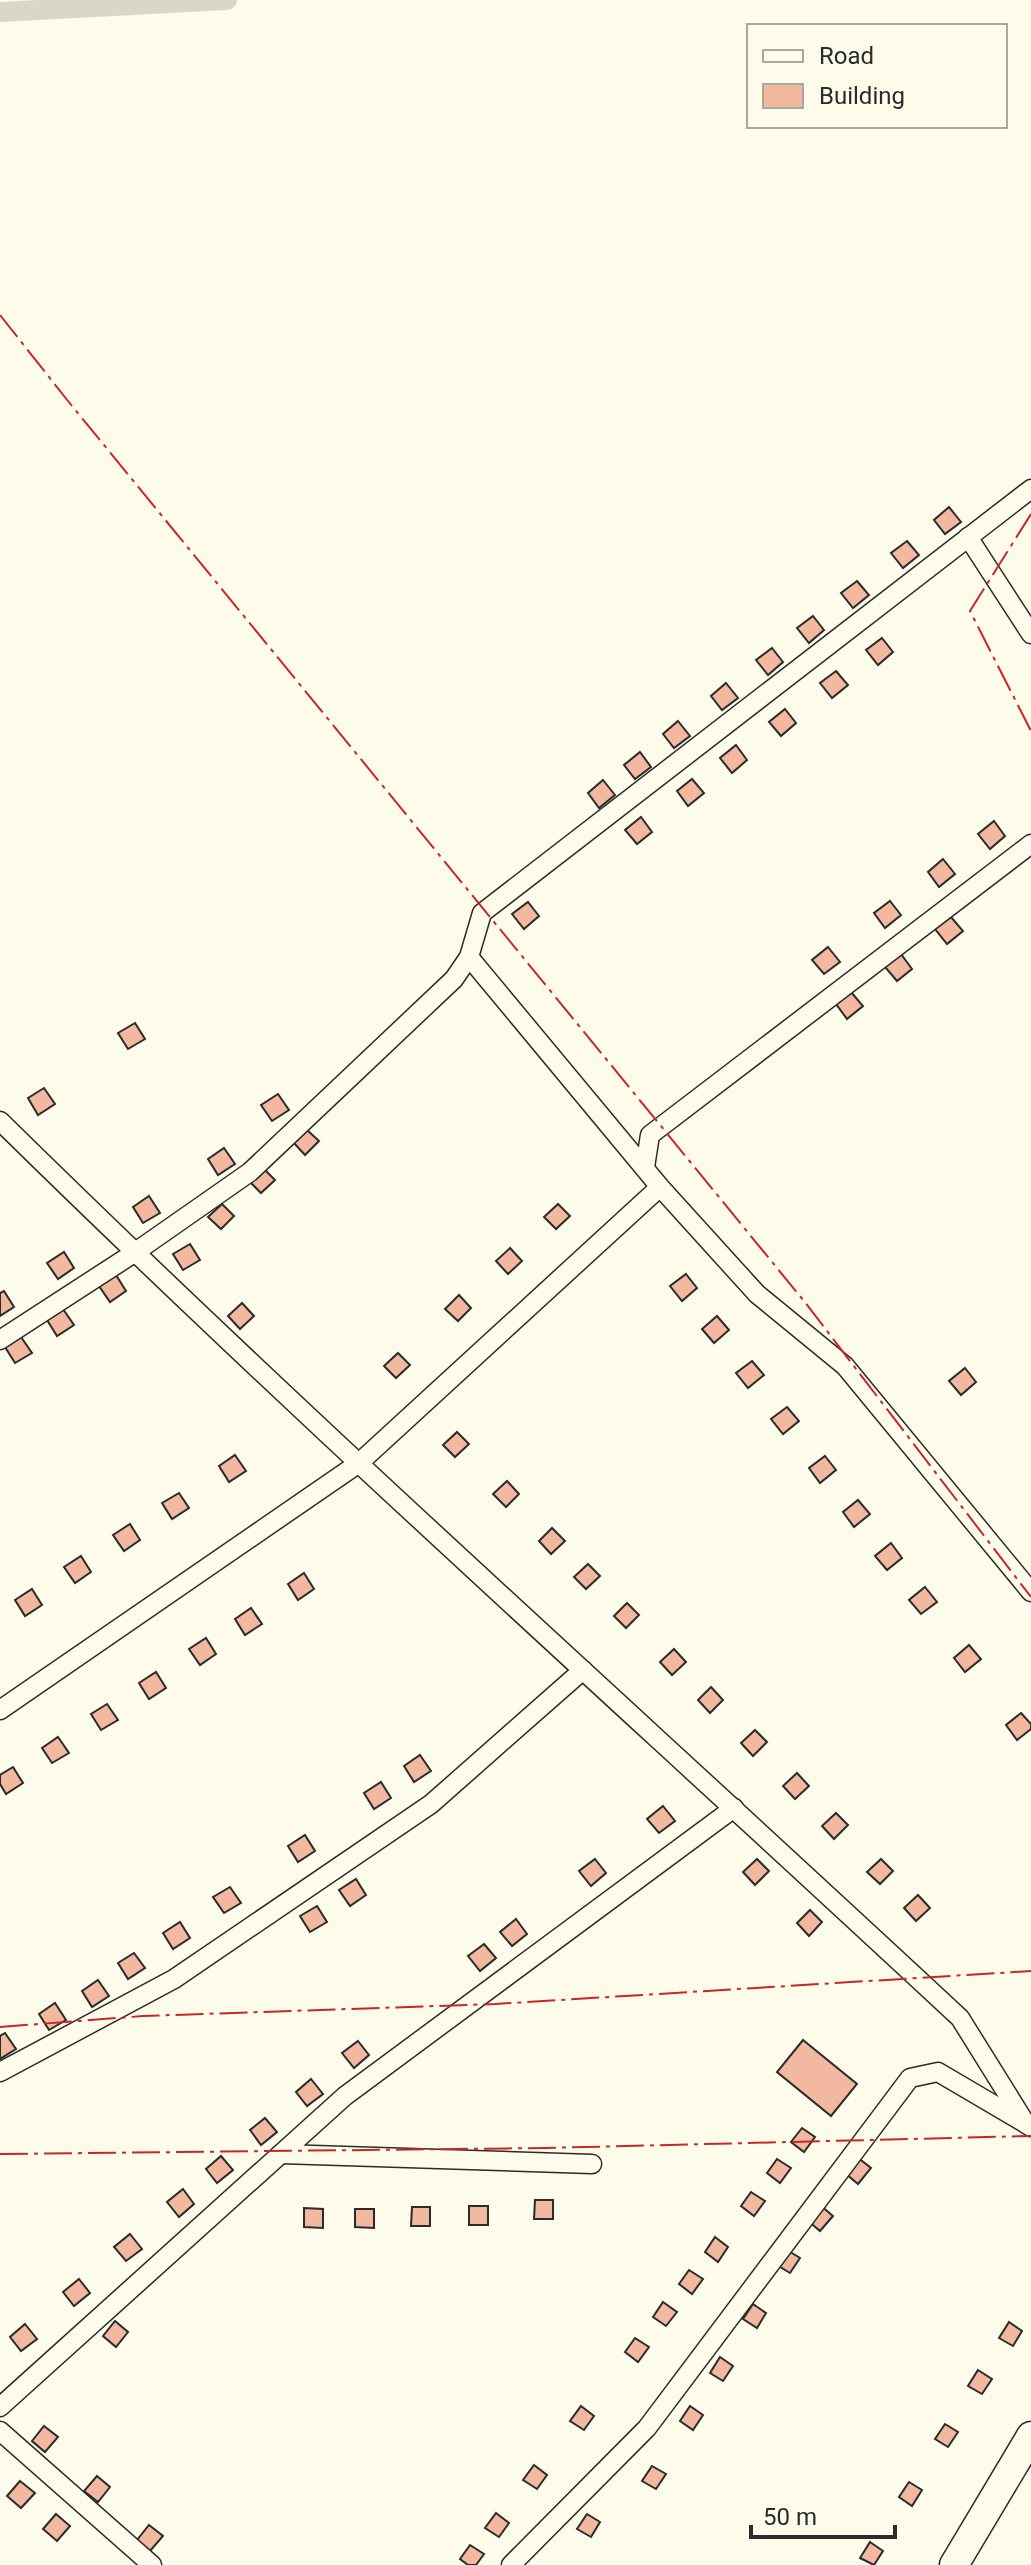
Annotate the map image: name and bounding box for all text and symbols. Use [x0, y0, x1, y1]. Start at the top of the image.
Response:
legend [747, 24, 1007, 128]
text: Road [819, 42, 874, 70]
text: Building [819, 82, 905, 110]
scale bar [751, 2489, 895, 2539]
text: 50 m [763, 2503, 817, 2531]

